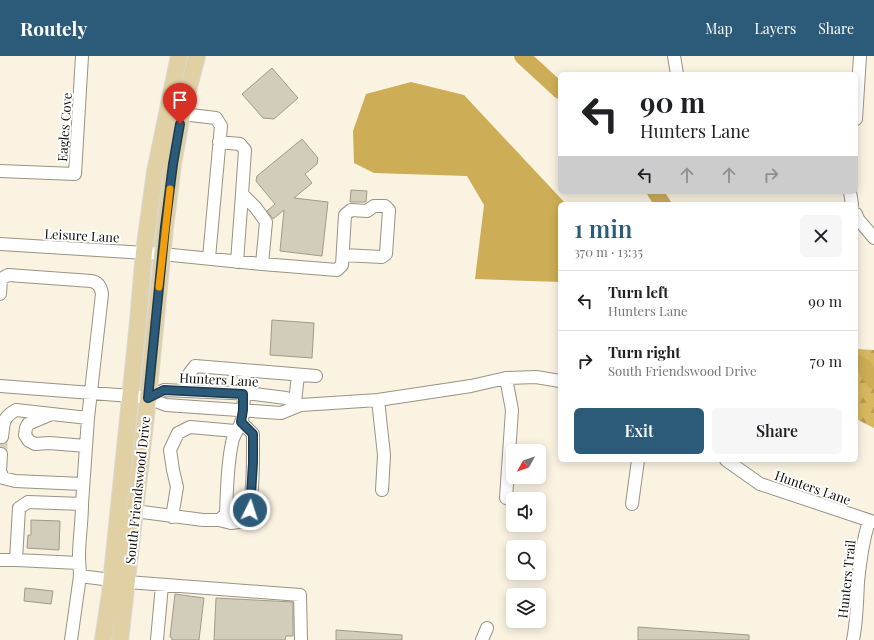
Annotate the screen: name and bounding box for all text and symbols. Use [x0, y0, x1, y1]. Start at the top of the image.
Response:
text: Routely [20, 15, 87, 41]
text: Map [705, 19, 733, 38]
text: Layers [755, 19, 796, 38]
text: Share [818, 19, 854, 38]
pin [163, 83, 197, 124]
text: 90 m [640, 83, 705, 120]
icon: left [574, 88, 626, 140]
icon: arrive [169, 89, 191, 111]
street label: Eagles Cove [53, 91, 75, 162]
text: Hunters Lane [640, 119, 750, 143]
icon: left [634, 164, 656, 186]
icon: ahead [676, 164, 698, 186]
icon: ahead [718, 164, 740, 186]
icon: right [760, 164, 782, 186]
text: 1 min [574, 212, 632, 244]
button: close [800, 215, 842, 257]
street label: Leisure Lane [44, 225, 120, 245]
text: 370 m · 13:35 [574, 243, 643, 260]
text: Turn left [608, 282, 669, 302]
icon: left [574, 290, 596, 312]
text: 90 m [808, 291, 842, 311]
text: Hunters Lane [608, 302, 687, 319]
text: Turn right [608, 342, 681, 362]
icon: right [574, 350, 596, 372]
text: 70 m [810, 351, 842, 371]
text: South Friendswood Drive [608, 362, 757, 379]
street label: Hunters Lane [179, 368, 260, 390]
button: Exit [574, 408, 704, 454]
button: Share [712, 408, 842, 454]
street label: South Friendswood Drive [121, 415, 153, 565]
north arrow [506, 444, 546, 484]
map controls [506, 444, 546, 628]
street label: Hunters Lane [773, 466, 854, 508]
position arrow [229, 489, 271, 531]
button: sound [506, 492, 546, 532]
street label: Hunters Trail [833, 539, 859, 619]
button: search [506, 540, 546, 580]
button: layers [506, 588, 546, 628]

